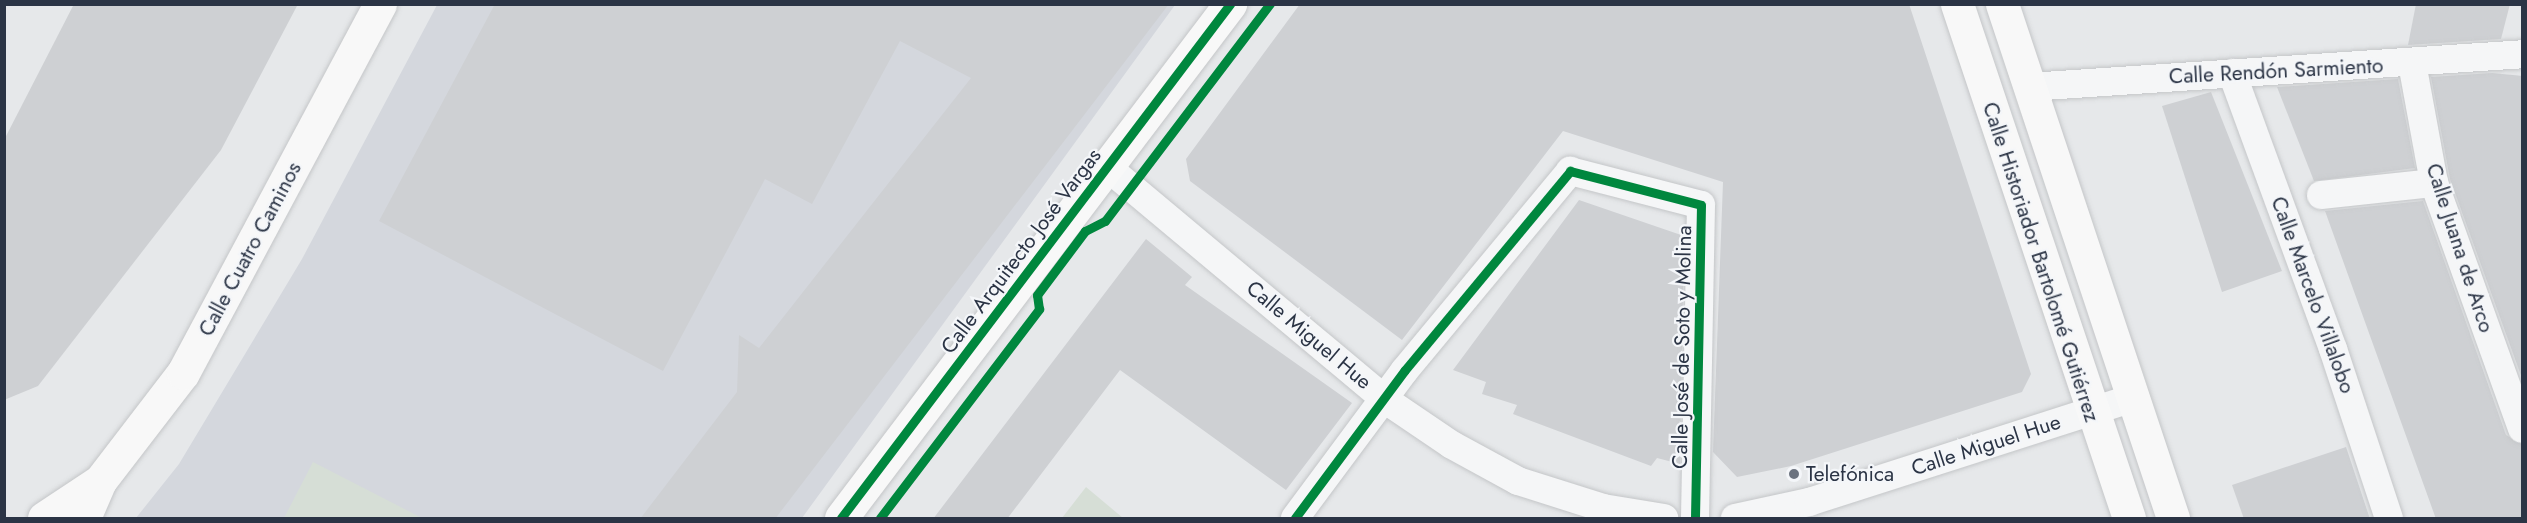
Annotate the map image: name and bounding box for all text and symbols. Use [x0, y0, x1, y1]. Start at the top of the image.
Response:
street label: Calle Rendón Sarmiento [2168, 53, 2384, 89]
street label: Calle Historiador Bartolomé Gutiérrez [1977, 99, 2105, 425]
street label: Calle Arquitecto José Vargas [936, 143, 1106, 359]
street label: Calle Cuatro Caminos [193, 158, 307, 340]
street label: Calle Juana de Arco [2421, 160, 2499, 336]
street label: Calle Marcelo Villalobo [2266, 193, 2360, 397]
street label: Calle José de Soto y Molina [1667, 225, 1697, 469]
street label: Calle Miguel Hue [1241, 275, 1377, 395]
street label: Calle Miguel Hue [1908, 409, 2064, 481]
place label: Telefónica [1806, 461, 1894, 487]
marker: Telefónica [1787, 467, 1801, 481]

